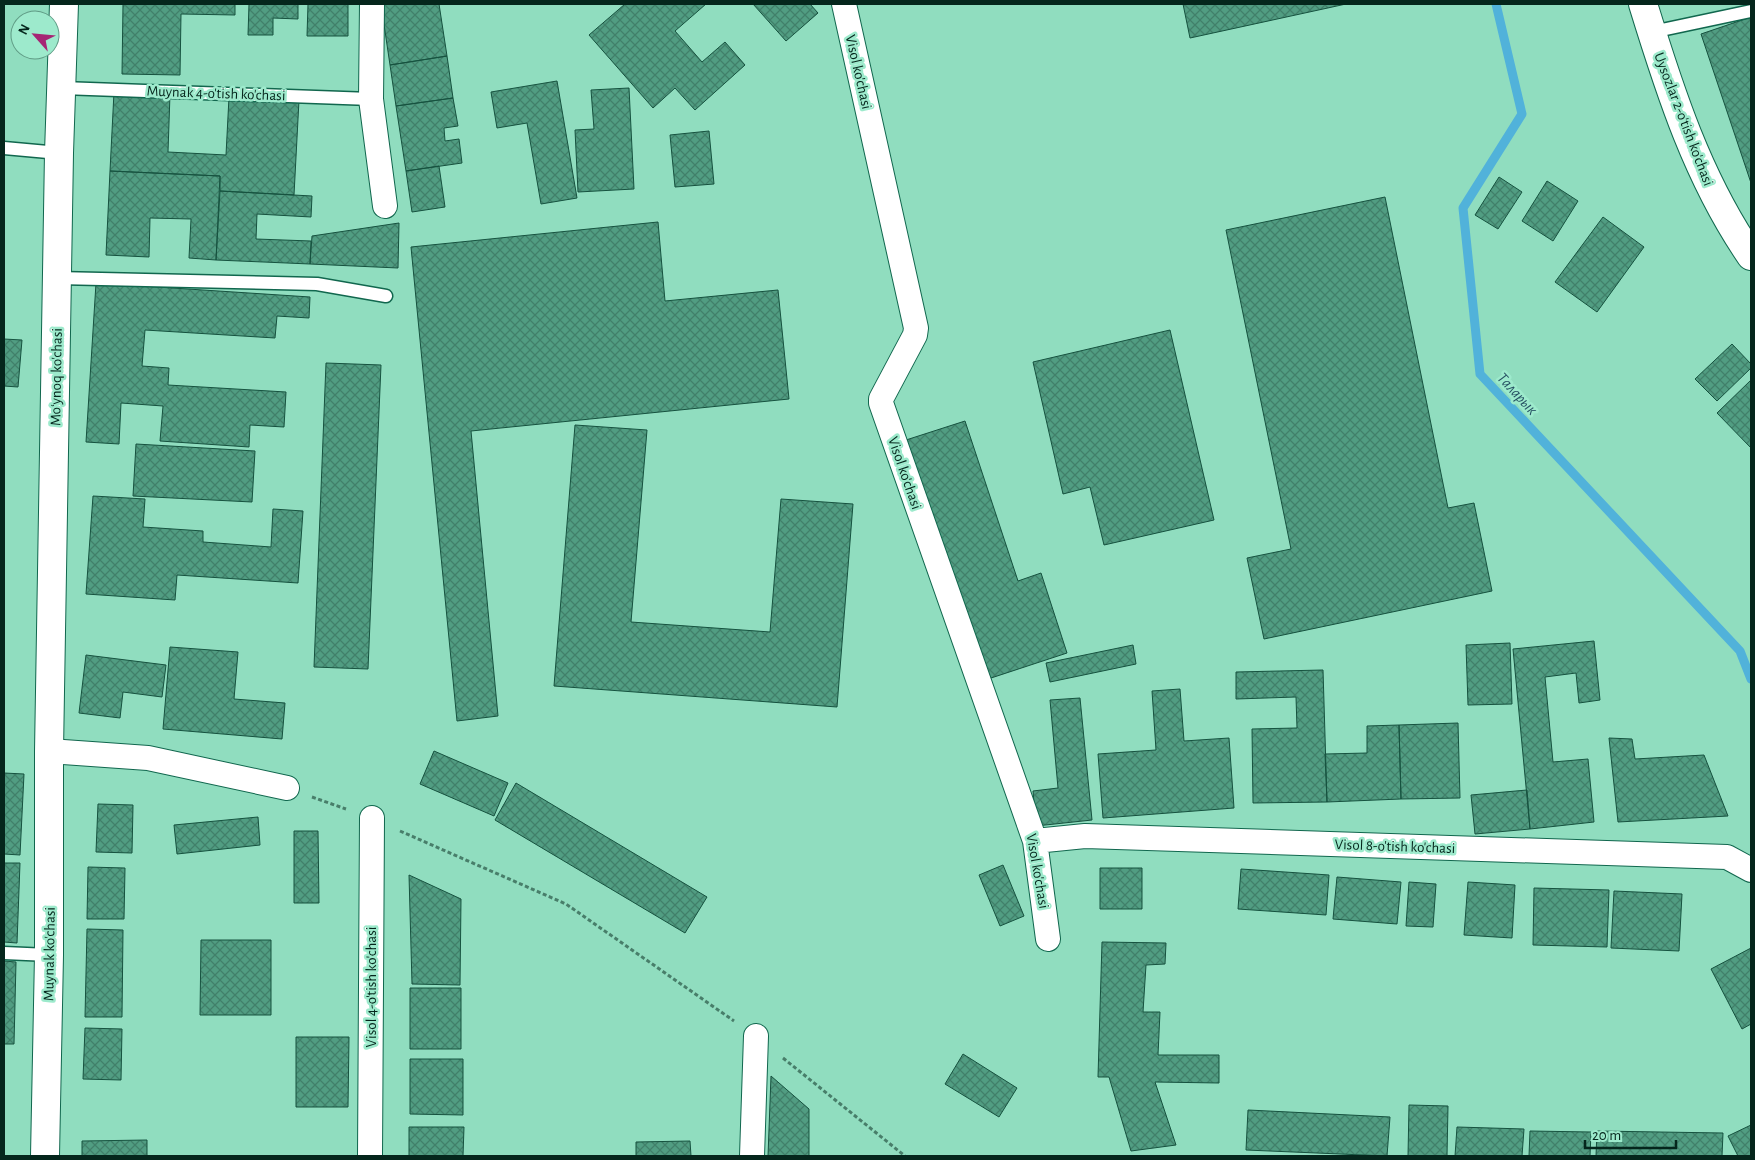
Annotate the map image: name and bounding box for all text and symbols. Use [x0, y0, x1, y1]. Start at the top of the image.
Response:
north arrow [10, 10, 60, 60]
text: N [16, 22, 33, 37]
street label: Visol ko'chasi [843, 33, 874, 111]
street label: Uysozlar 2-o'tish ko'chasi [1651, 50, 1716, 188]
street label: Muynak 4-o'tish ko'chasi [146, 84, 286, 103]
street label: Moʻynoq ko'chasi [48, 328, 65, 426]
water label: Таларык [1493, 370, 1541, 419]
street label: Visol ko'chasi [885, 435, 924, 512]
street label: Visol ko'chasi [1024, 832, 1051, 910]
street label: Visol 8-o'tish ko'chasi [1334, 837, 1456, 856]
street label: Muynak ko'chasi [41, 907, 58, 1001]
street label: Visol 4-o'tish ko'chasi [364, 927, 379, 1047]
scale bar [1585, 1118, 1676, 1150]
text: 20 m [1592, 1128, 1621, 1143]

